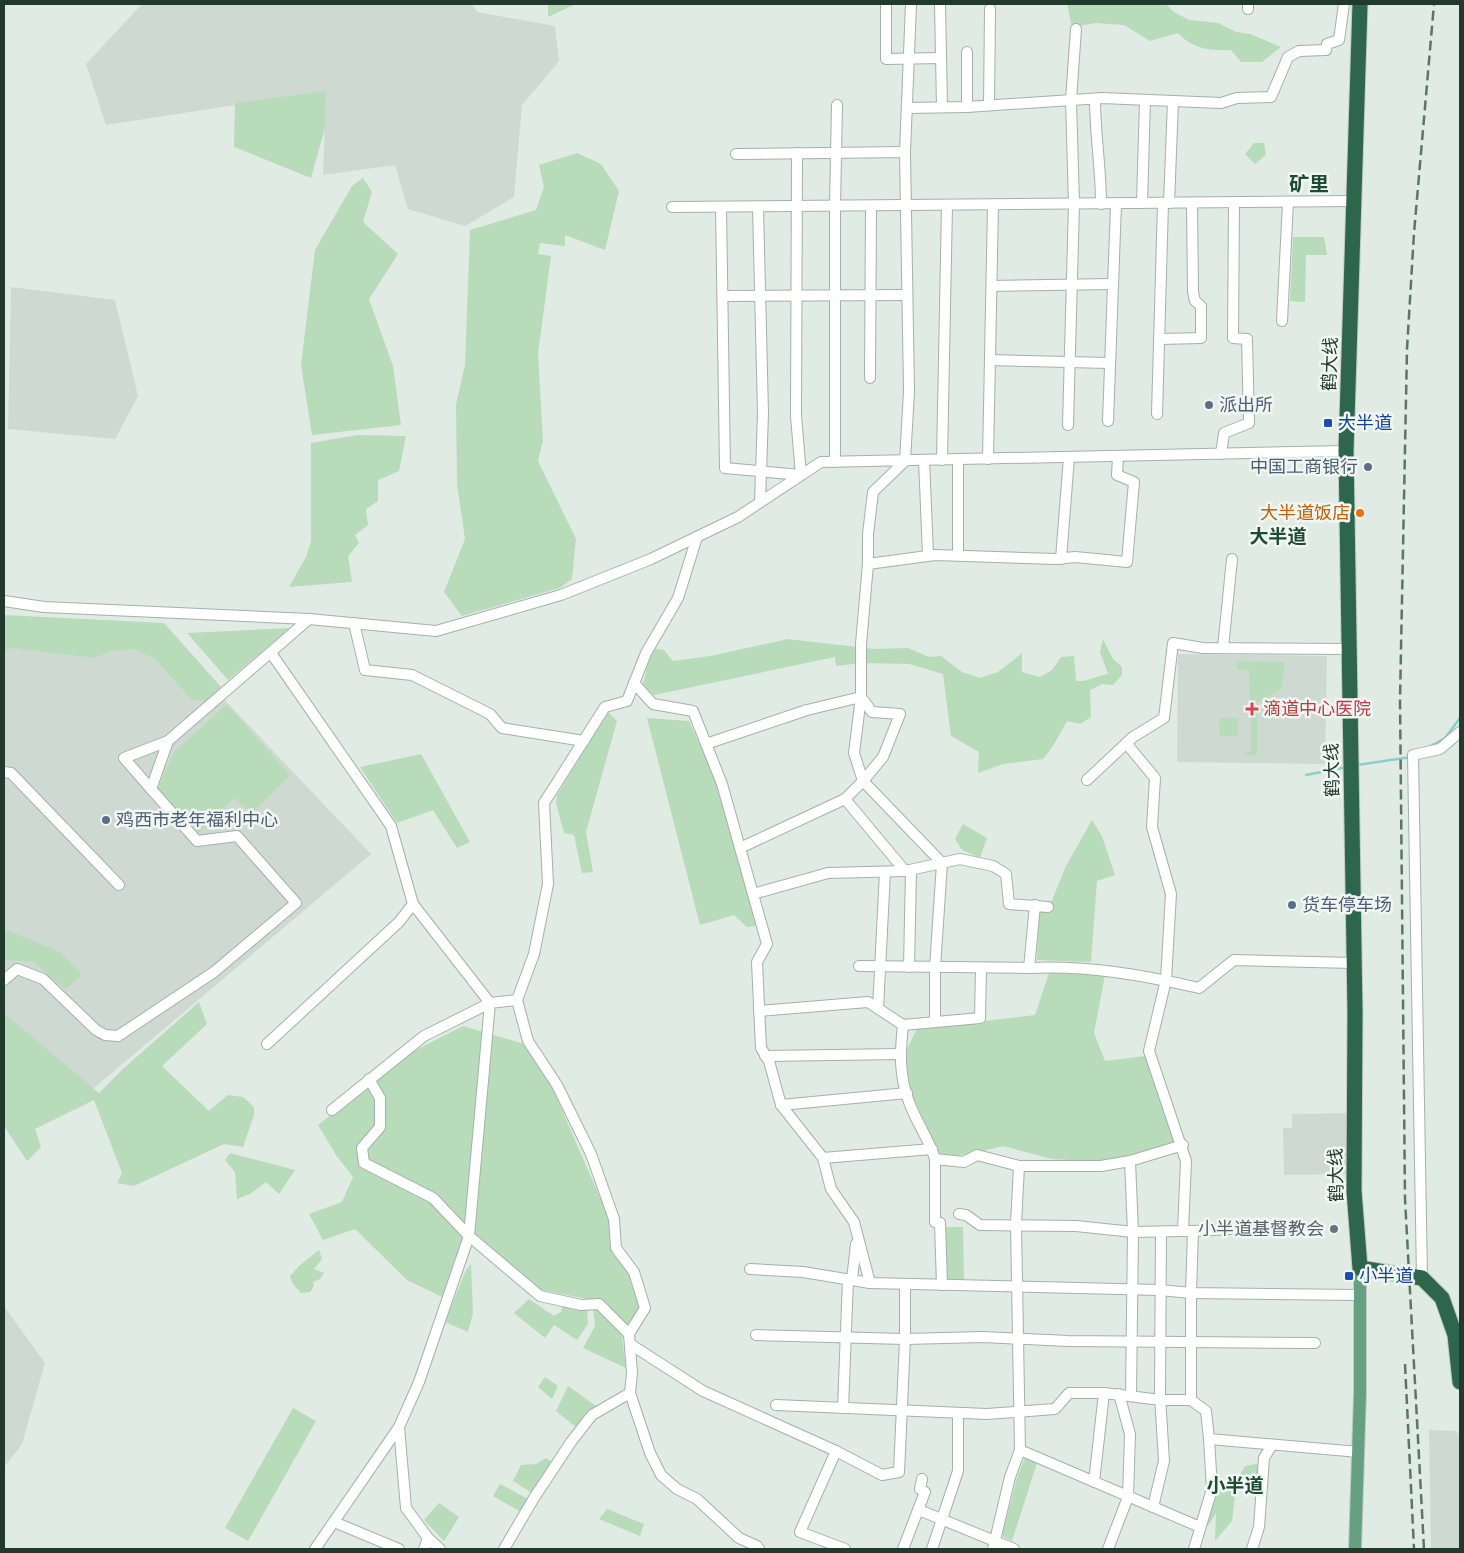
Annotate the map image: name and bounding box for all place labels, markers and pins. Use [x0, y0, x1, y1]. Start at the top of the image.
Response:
place label: 派出所 [1219, 393, 1273, 416]
marker: 派出所 [1203, 399, 1215, 411]
place label: 大半道 [1338, 411, 1392, 434]
marker: 大半道 [1322, 417, 1334, 429]
place label: 中国工商银行 [1250, 455, 1358, 478]
marker: 中国工商银行 [1362, 461, 1374, 473]
place label: 大半道饭店 [1260, 501, 1350, 524]
marker: 大半道饭店 [1354, 507, 1366, 519]
place label: 滴道中心医院 [1263, 697, 1371, 720]
marker: 滴道中心医院 [1245, 702, 1259, 716]
place label: 鸡西市老年福利中心 [116, 808, 278, 831]
marker: 鸡西市老年福利中心 [100, 814, 112, 826]
place label: 货车停车场 [1302, 893, 1392, 916]
marker: 货车停车场 [1286, 899, 1298, 911]
place label: 小半道基督教会 [1198, 1217, 1324, 1240]
marker: 小半道基督教会 [1328, 1223, 1340, 1235]
place label: 小半道 [1359, 1264, 1413, 1287]
marker: 小半道 [1343, 1270, 1355, 1282]

